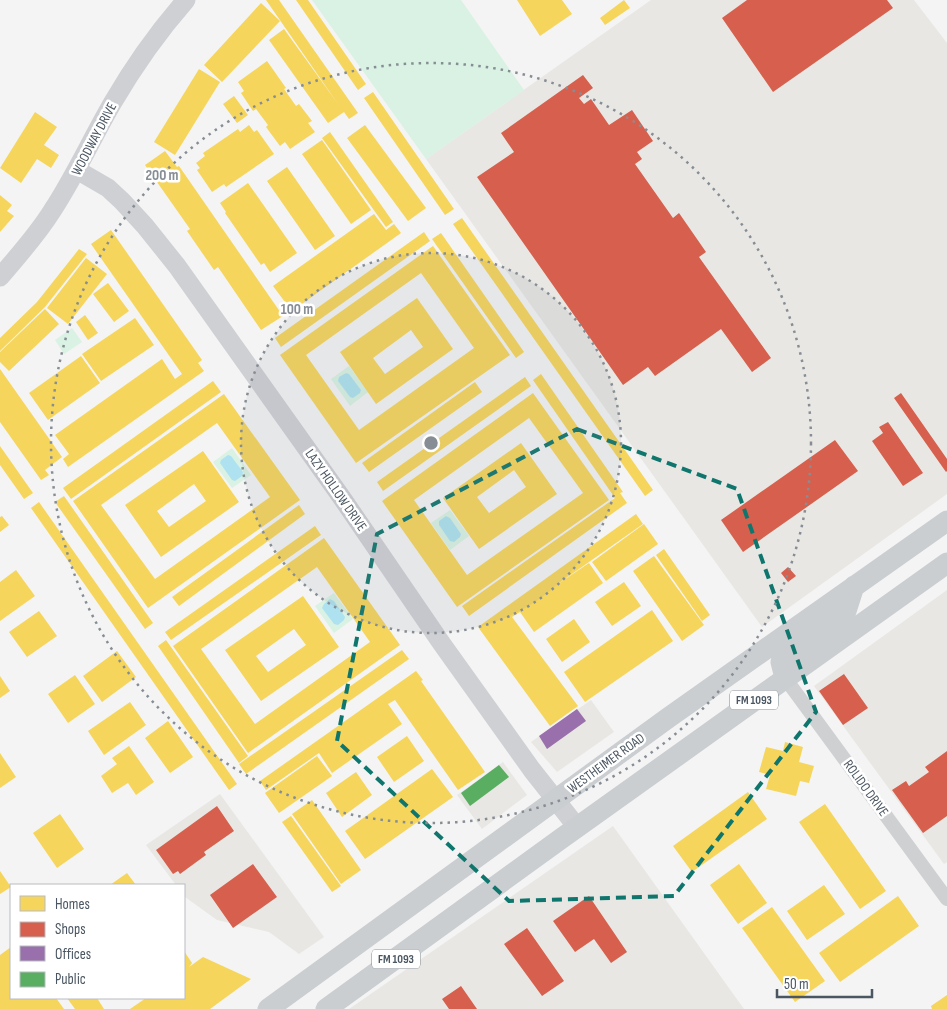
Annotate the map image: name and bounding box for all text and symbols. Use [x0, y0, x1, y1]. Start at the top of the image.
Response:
street label: WOODWAY DRIVE [68, 99, 120, 178]
text: 200 m [145, 166, 179, 185]
text: 100 m [281, 300, 313, 319]
centre of rings [422, 434, 440, 452]
street label: LAZY HOLLOW DRIVE [301, 446, 371, 534]
road number: FM 1093 [730, 690, 778, 710]
street label: WESTHEIMER ROAD [564, 729, 648, 797]
street label: ROLIDO DRIVE [840, 756, 892, 820]
legend [10, 884, 185, 999]
text: Homes [55, 895, 90, 914]
text: Shops [55, 920, 86, 939]
text: Offices [55, 945, 91, 964]
road number: FM 1093 [372, 950, 420, 969]
scale bar [777, 966, 872, 998]
text: Public [55, 970, 86, 989]
text: 50 m [784, 975, 809, 994]

